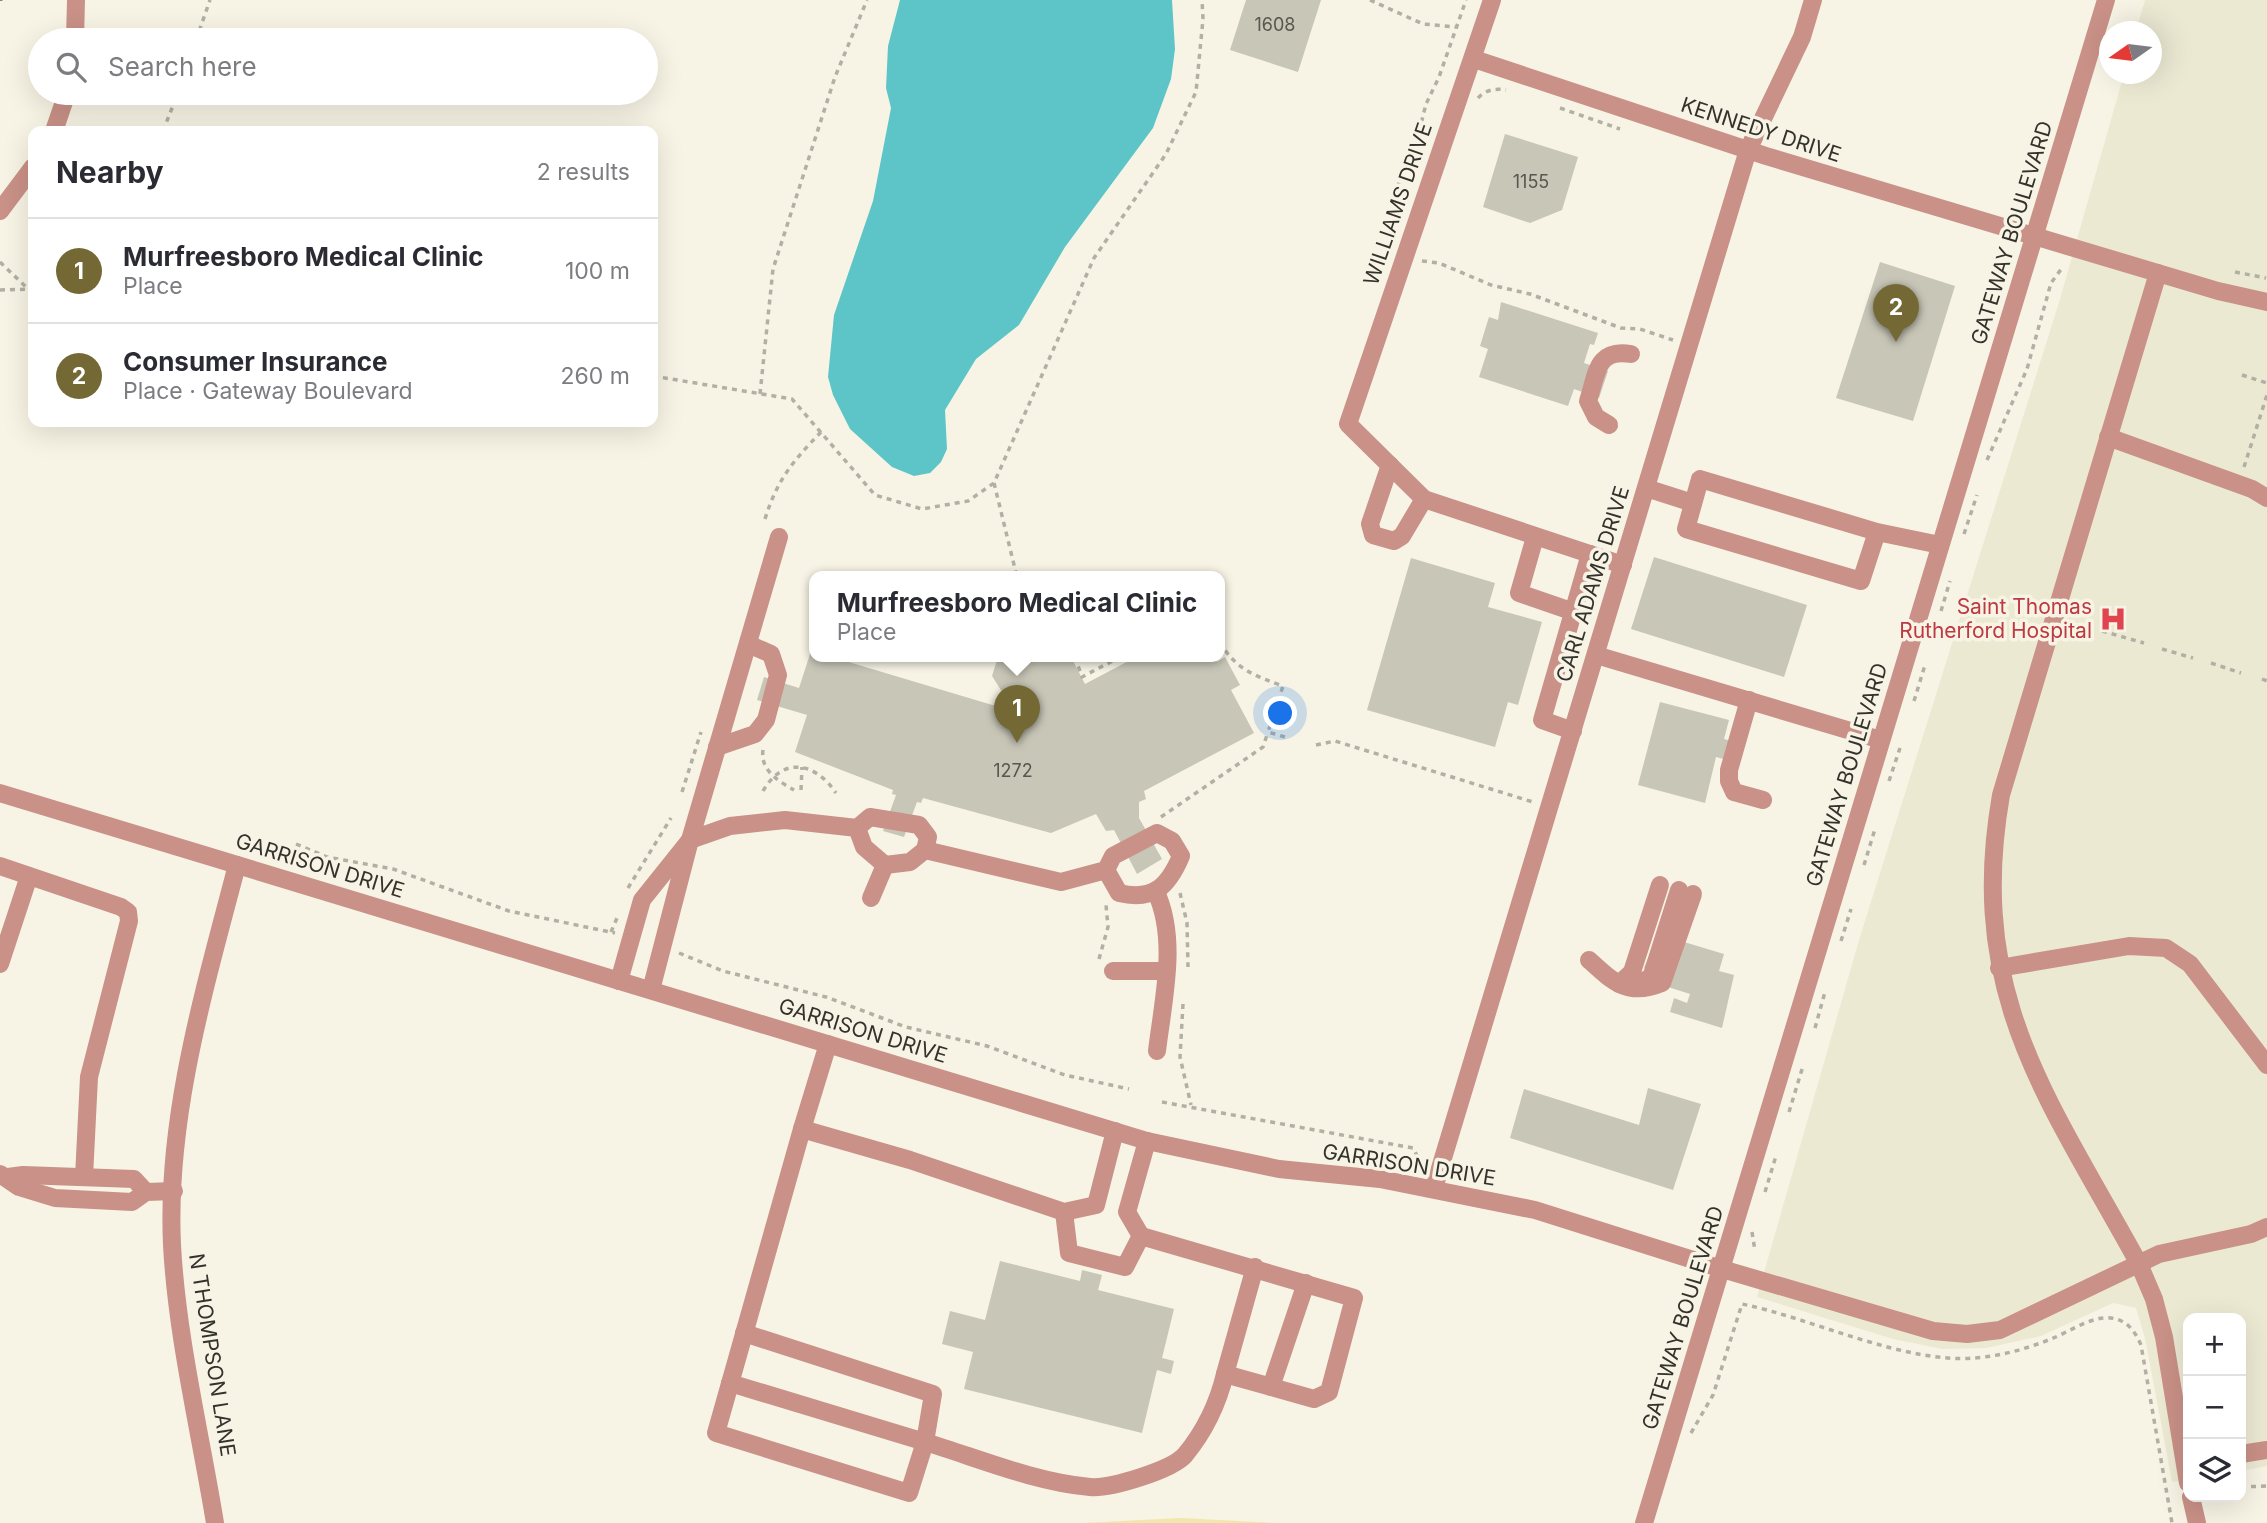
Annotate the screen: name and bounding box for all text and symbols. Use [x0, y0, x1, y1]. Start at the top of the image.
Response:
house number: 1608 [1255, 14, 1295, 35]
north arrow [2099, 21, 2162, 84]
search box [28, 28, 658, 105]
icon: search [52, 48, 90, 86]
text: Search here [108, 51, 257, 82]
street label: KENNEDY DRIVE [1678, 92, 1844, 167]
street label: GATEWAY BOULEVARD [1966, 118, 2058, 348]
street label: WILLIAMS DRIVE [1358, 119, 1437, 288]
text: Nearby [56, 154, 164, 190]
text: 2 results [537, 158, 630, 186]
house number: 1155 [1513, 171, 1549, 192]
text: Murfreesboro Medical Clinic [123, 241, 484, 272]
text: 1 [74, 257, 84, 285]
text: 100 m [565, 257, 630, 285]
text: Place [123, 272, 183, 300]
pin: 2 [1873, 284, 1919, 342]
text: Consumer Insurance [123, 346, 388, 377]
text: 2 [72, 362, 86, 390]
text: 260 m [561, 362, 630, 390]
text: Place · Gateway Boulevard [123, 377, 413, 405]
street label: CARL ADAMS DRIVE [1551, 483, 1634, 685]
popup [809, 571, 1225, 662]
text: Murfreesboro Medical Clinic [837, 587, 1197, 618]
place label: Saint Thomas Rutherford Hospital [1899, 594, 2092, 643]
hospital icon: Saint Thomas Rutherford Hospital [2098, 604, 2128, 634]
text: Place [837, 618, 896, 646]
street label: GATEWAY BOULEVARD [1801, 660, 1893, 890]
pin: 1 [994, 685, 1040, 743]
your location [1263, 696, 1297, 730]
house number: 1272 [993, 760, 1033, 781]
street label: GARRISON DRIVE [233, 828, 407, 903]
street label: GARRISON DRIVE [776, 993, 950, 1068]
street label: GARRISON DRIVE [1321, 1138, 1497, 1191]
street label: GATEWAY BOULEVARD [1637, 1203, 1729, 1433]
street label: N THOMPSON LANE [184, 1252, 241, 1458]
map controls [2183, 1313, 2246, 1502]
button: + [2183, 1313, 2246, 1376]
button: − [2183, 1376, 2246, 1439]
button: layers [2183, 1439, 2246, 1502]

